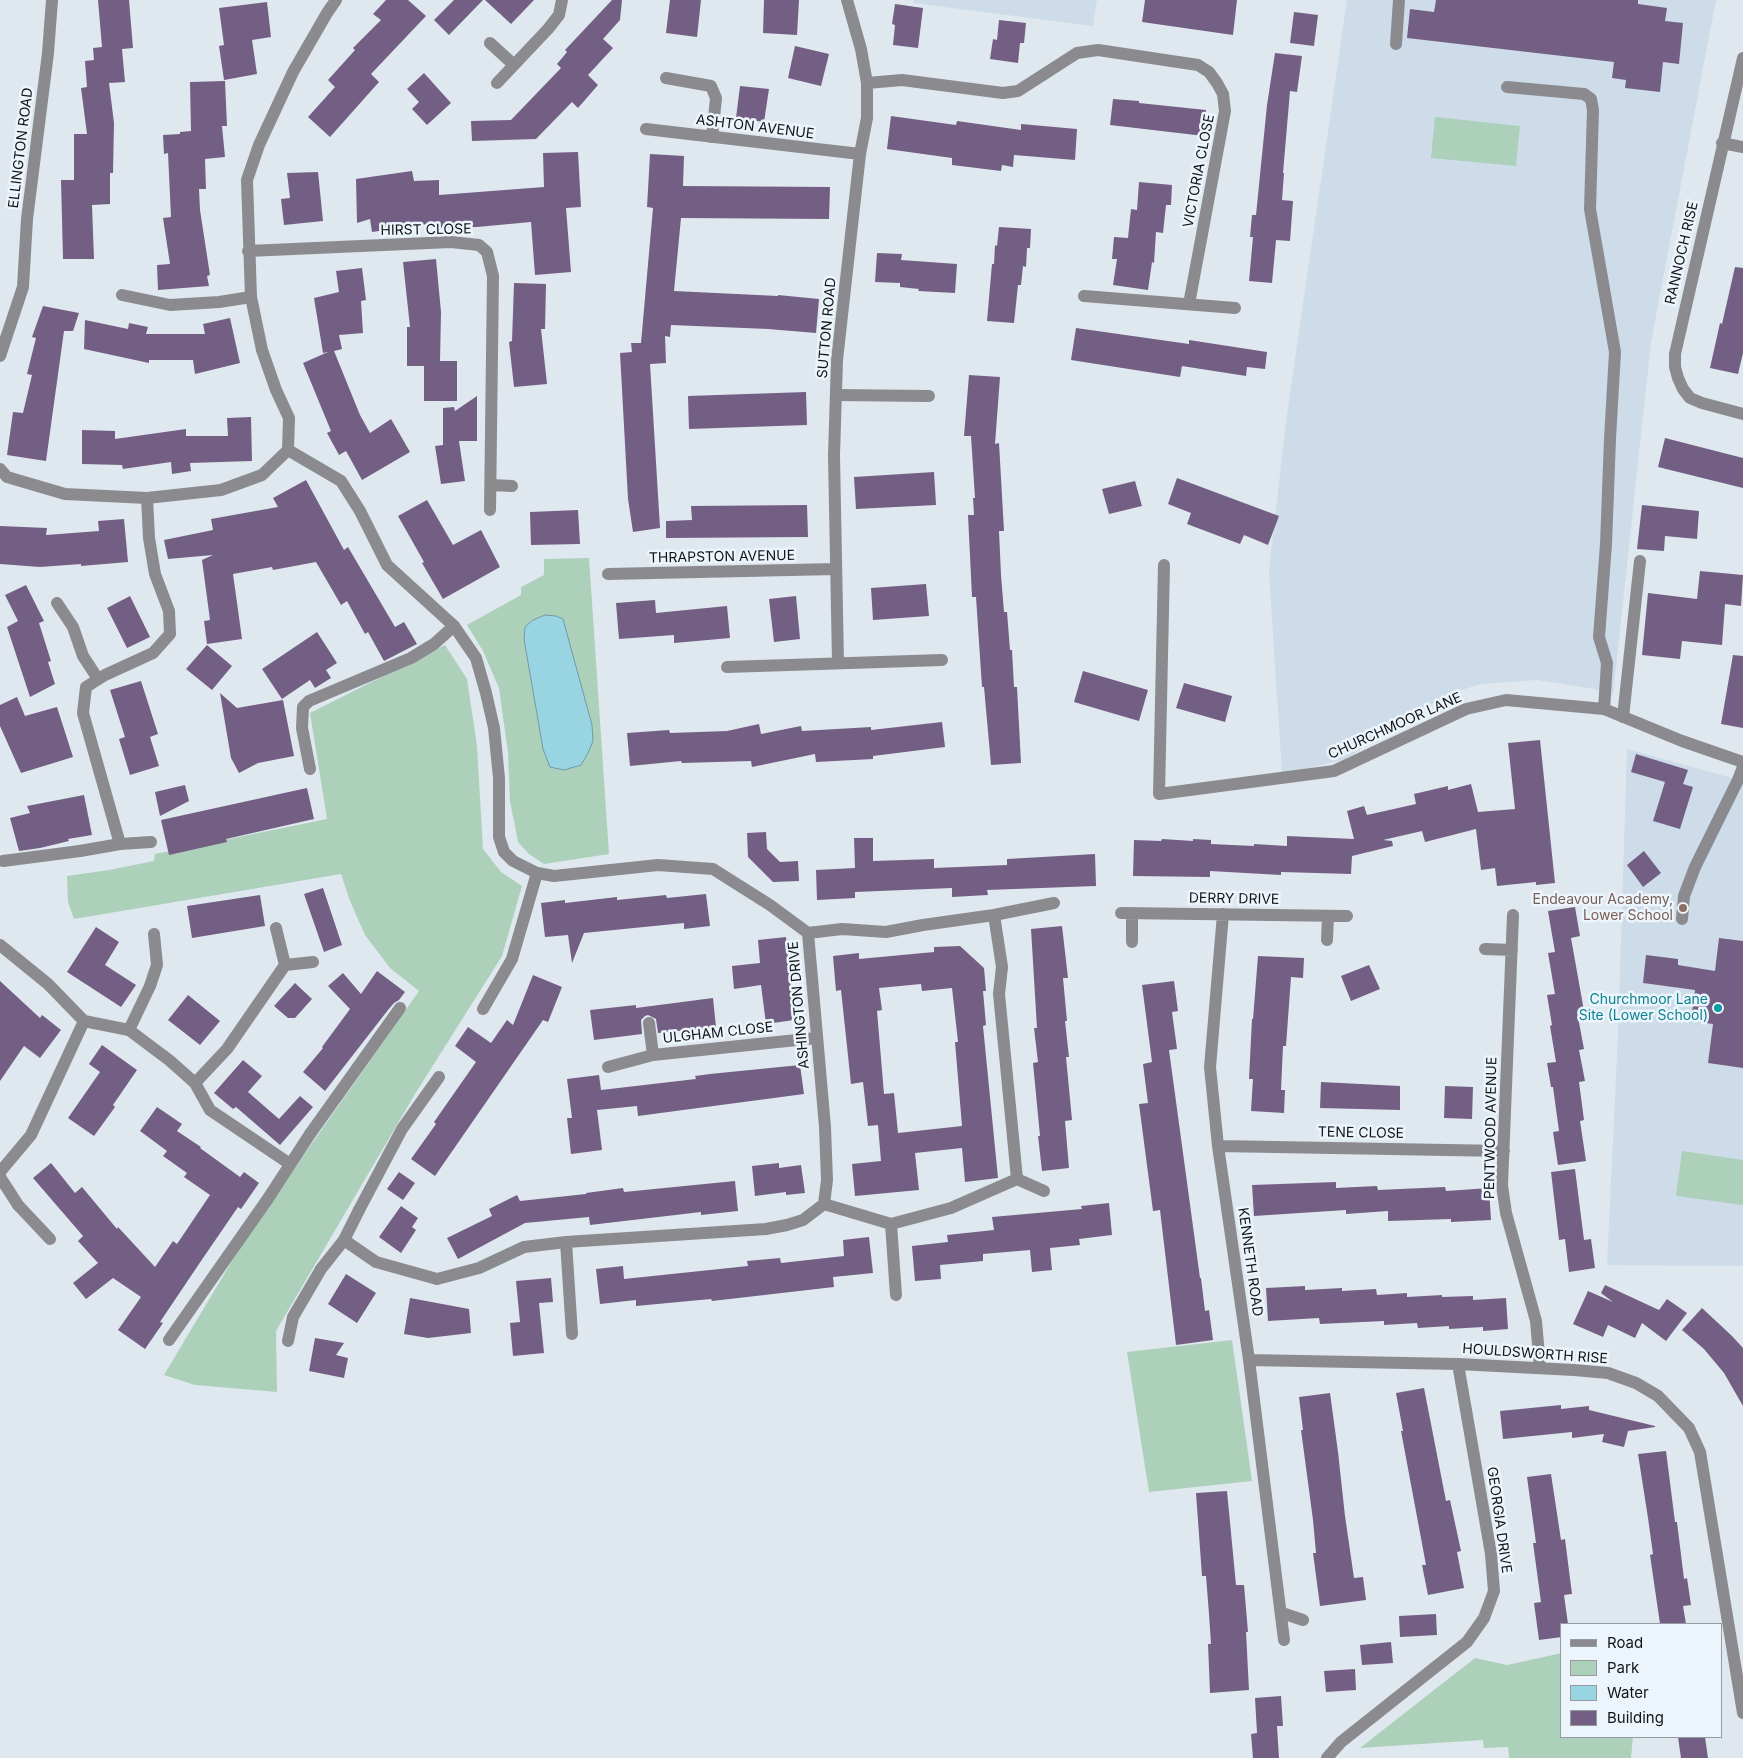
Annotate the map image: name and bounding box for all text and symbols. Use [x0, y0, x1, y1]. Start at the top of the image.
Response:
street label: ELLINGTON ROAD [5, 87, 37, 209]
street label: ASHTON AVENUE [695, 111, 815, 143]
street label: VICTORIA CLOSE [1180, 113, 1218, 229]
street label: RANNOCH RISE [1662, 200, 1702, 306]
street label: HIRST CLOSE [380, 221, 472, 239]
street label: SUTTON ROAD [814, 277, 840, 379]
street label: THRAPSTON AVENUE [649, 547, 795, 567]
street label: CHURCHMOOR LANE [1326, 689, 1464, 763]
street label: DERRY DRIVE [1189, 890, 1279, 908]
place label: Endeavour Academy, Lower School [1533, 892, 1673, 924]
marker: Endeavour Academy, Lower School [1677, 902, 1689, 914]
street label: ASHINGTON DRIVE [785, 940, 813, 1070]
place label: Churchmoor Lane Site (Lower School) [1579, 992, 1708, 1024]
marker: Churchmoor Lane Site (Lower School) [1712, 1002, 1724, 1014]
street label: ULGHAM CLOSE [662, 1019, 774, 1047]
street label: PENTWOOD AVENUE [1481, 1057, 1501, 1199]
street label: TENE CLOSE [1318, 1124, 1404, 1142]
street label: KENNETH ROAD [1234, 1207, 1266, 1317]
street label: HOULDSWORTH RISE [1462, 1341, 1608, 1367]
street label: GEORGIA DRIVE [1483, 1466, 1515, 1574]
legend [1560, 1623, 1723, 1738]
text: Road [1607, 1633, 1643, 1652]
text: Park [1607, 1658, 1639, 1677]
text: Water [1607, 1683, 1649, 1702]
text: Building [1607, 1708, 1664, 1727]

